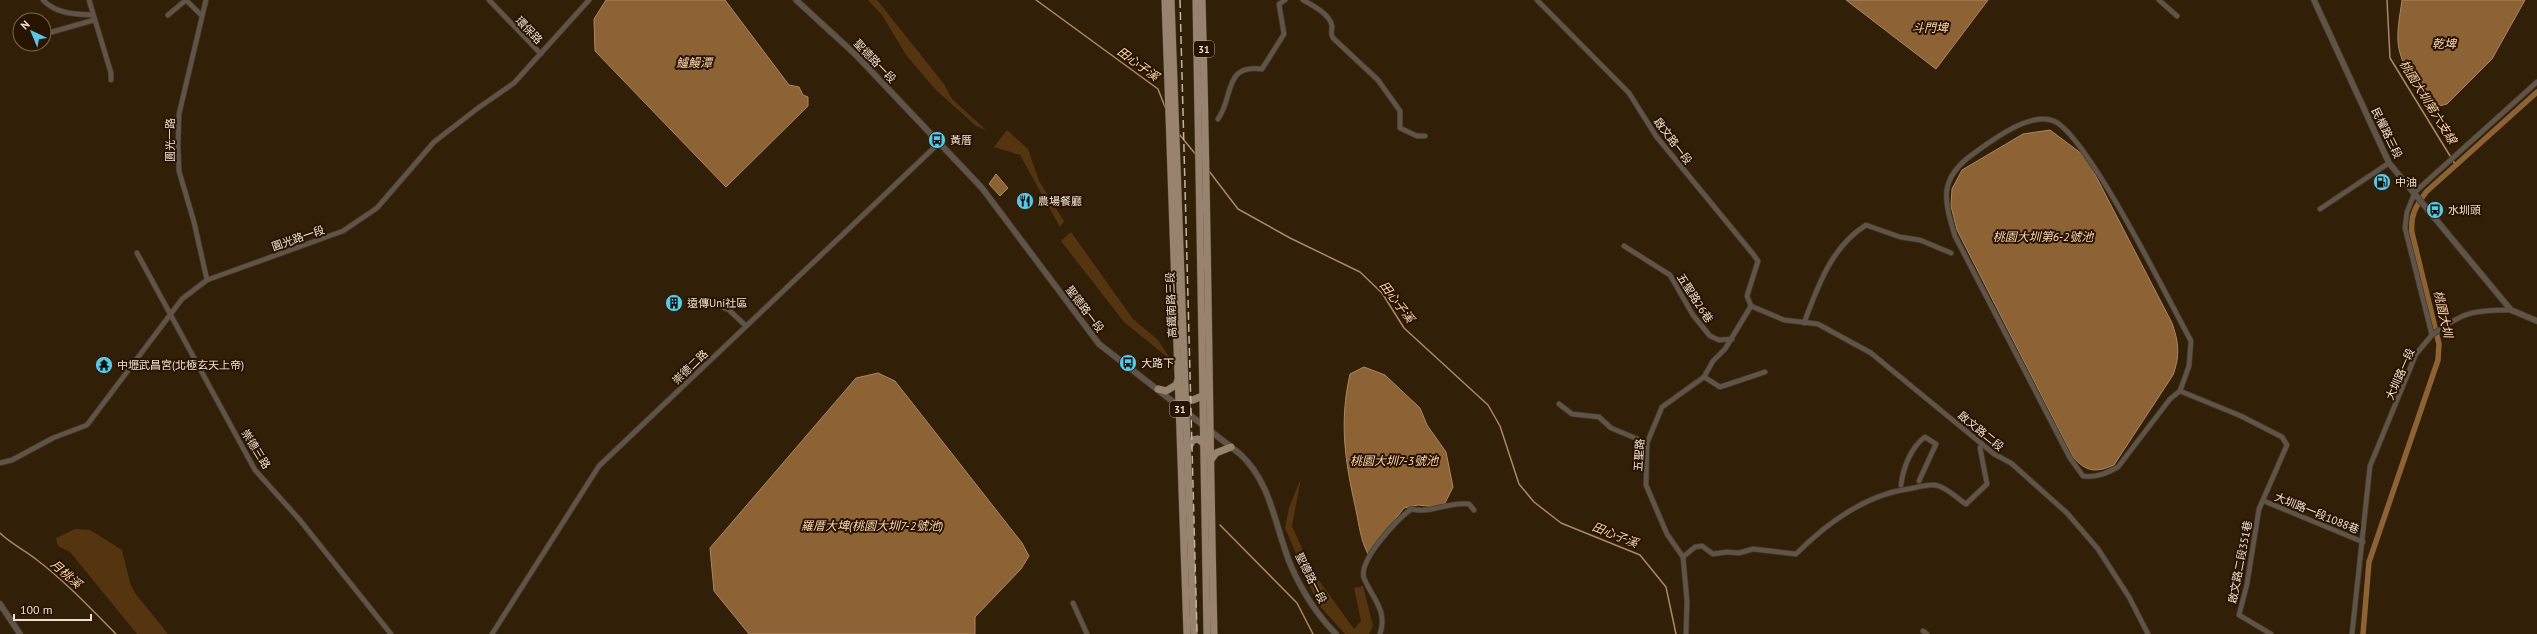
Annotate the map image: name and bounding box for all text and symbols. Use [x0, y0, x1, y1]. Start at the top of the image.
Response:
north arrow [12, 12, 52, 52]
street label: 環保路 [513, 13, 545, 47]
text: N [18, 17, 33, 32]
water label: 斗門埤 [1912, 20, 1950, 35]
street label: 聖德路一段 [851, 36, 899, 86]
water label: 乾埤 [2432, 36, 2458, 51]
road number: 31 [1194, 41, 1214, 57]
water label: 田心子溪 [1114, 43, 1164, 85]
water label: 鱸鰻潭 [676, 55, 714, 70]
water label: 桃園大圳第六支線 [2397, 57, 2461, 148]
street label: 民權路三段 [2369, 105, 2405, 161]
street label: 啟文路一段 [1651, 115, 1695, 167]
street label: 圓光一路 [163, 118, 177, 162]
bus stop icon: 黃厝 [927, 130, 947, 150]
place label: 黃厝 [950, 133, 972, 147]
fuel station icon: 中油 [2372, 172, 2392, 192]
place label: 中油 [2395, 175, 2417, 189]
restaurant icon: 農場餐廳 [1015, 191, 1035, 211]
place label: 農場餐廳 [1038, 194, 1082, 208]
bus stop icon: 水圳頭 [2425, 200, 2445, 220]
place label: 水圳頭 [2448, 203, 2481, 217]
street label: 圓光路一段 [270, 222, 326, 254]
water label: 桃園大圳第6-2號池 [1993, 229, 2095, 244]
street label: 五聖路26巷 [1674, 271, 1716, 325]
street label: 高鐵南路三段 [1163, 272, 1179, 338]
water label: 田心子溪 [1377, 278, 1419, 327]
street label: 聖德路一段 [1063, 283, 1107, 335]
water label: 桃園大圳 [2431, 289, 2457, 341]
building icon: 遠傳Uni社區 [664, 293, 684, 313]
place label: 遠傳Uni社區 [687, 296, 747, 310]
street label: 大圳路一段 [2382, 346, 2418, 402]
street label: 崇德二路 [669, 347, 711, 387]
bus stop icon: 大路下 [1118, 353, 1138, 373]
temple icon: 中壢武昌宮(北極玄天上帝) [94, 355, 114, 375]
place label: 大路下 [1141, 356, 1174, 370]
place label: 中壢武昌宮(北極玄天上帝) [117, 358, 244, 372]
road number: 31 [1170, 401, 1190, 417]
street label: 啟文路二段 [1955, 408, 2007, 454]
street label: 崇德三路 [238, 427, 274, 471]
street label: 五聖路 [1631, 438, 1647, 472]
water label: 桃園大圳7-3號池 [1350, 453, 1440, 468]
street label: 大圳路一段1088巷 [2273, 490, 2361, 536]
water label: 羅厝大埤(桃園大圳7-2號池) [801, 518, 943, 533]
water label: 田心子溪 [1590, 519, 1642, 551]
street label: 啟文路二段351巷 [2225, 519, 2255, 605]
street label: 聖德路一段 [1292, 550, 1330, 606]
water label: 月桃溪 [48, 556, 86, 592]
scale bar [14, 596, 91, 622]
text: 100 m [20, 602, 53, 617]

